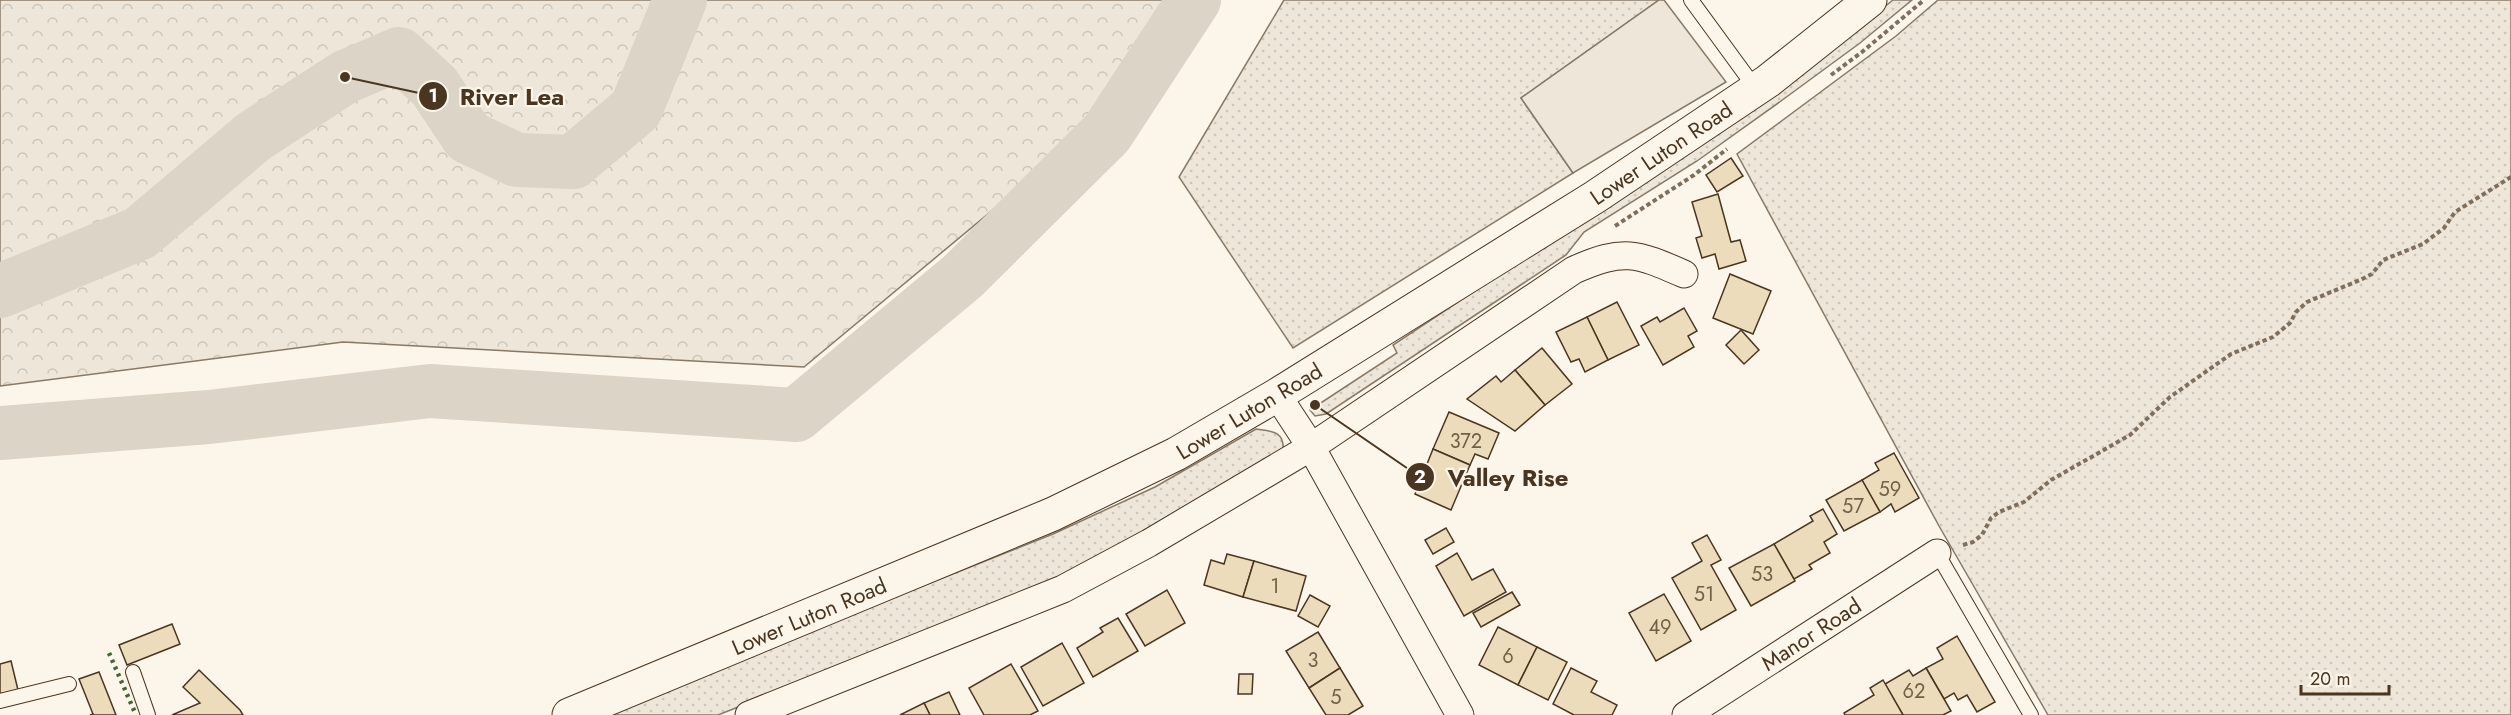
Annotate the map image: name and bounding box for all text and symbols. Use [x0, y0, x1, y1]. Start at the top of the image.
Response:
callout: River Lea [418, 75, 576, 117]
text: River Lea [460, 79, 564, 114]
text: 1 [428, 83, 438, 109]
street label: Lower Luton Road [1583, 93, 1739, 213]
street label: Lower Luton Road [1170, 355, 1328, 467]
house number: 372 [1450, 427, 1482, 456]
callout: Valley Rise [1405, 456, 1581, 498]
text: Valley Rise [1446, 460, 1569, 495]
text: 2 [1414, 464, 1426, 490]
house number: 59 [1879, 475, 1901, 504]
house number: 57 [1842, 492, 1864, 521]
house number: 53 [1751, 560, 1773, 589]
street label: Lower Luton Road [727, 569, 891, 663]
house number: 1 [1271, 572, 1280, 601]
house number: 51 [1694, 580, 1714, 609]
street label: Manor Road [1755, 590, 1867, 678]
house number: 49 [1648, 613, 1672, 642]
house number: 6 [1502, 642, 1514, 671]
house number: 3 [1308, 646, 1319, 675]
scale bar [2301, 658, 2390, 696]
text: 20 m [2310, 666, 2350, 692]
house number: 62 [1903, 677, 1925, 706]
house number: 5 [1330, 683, 1342, 712]

